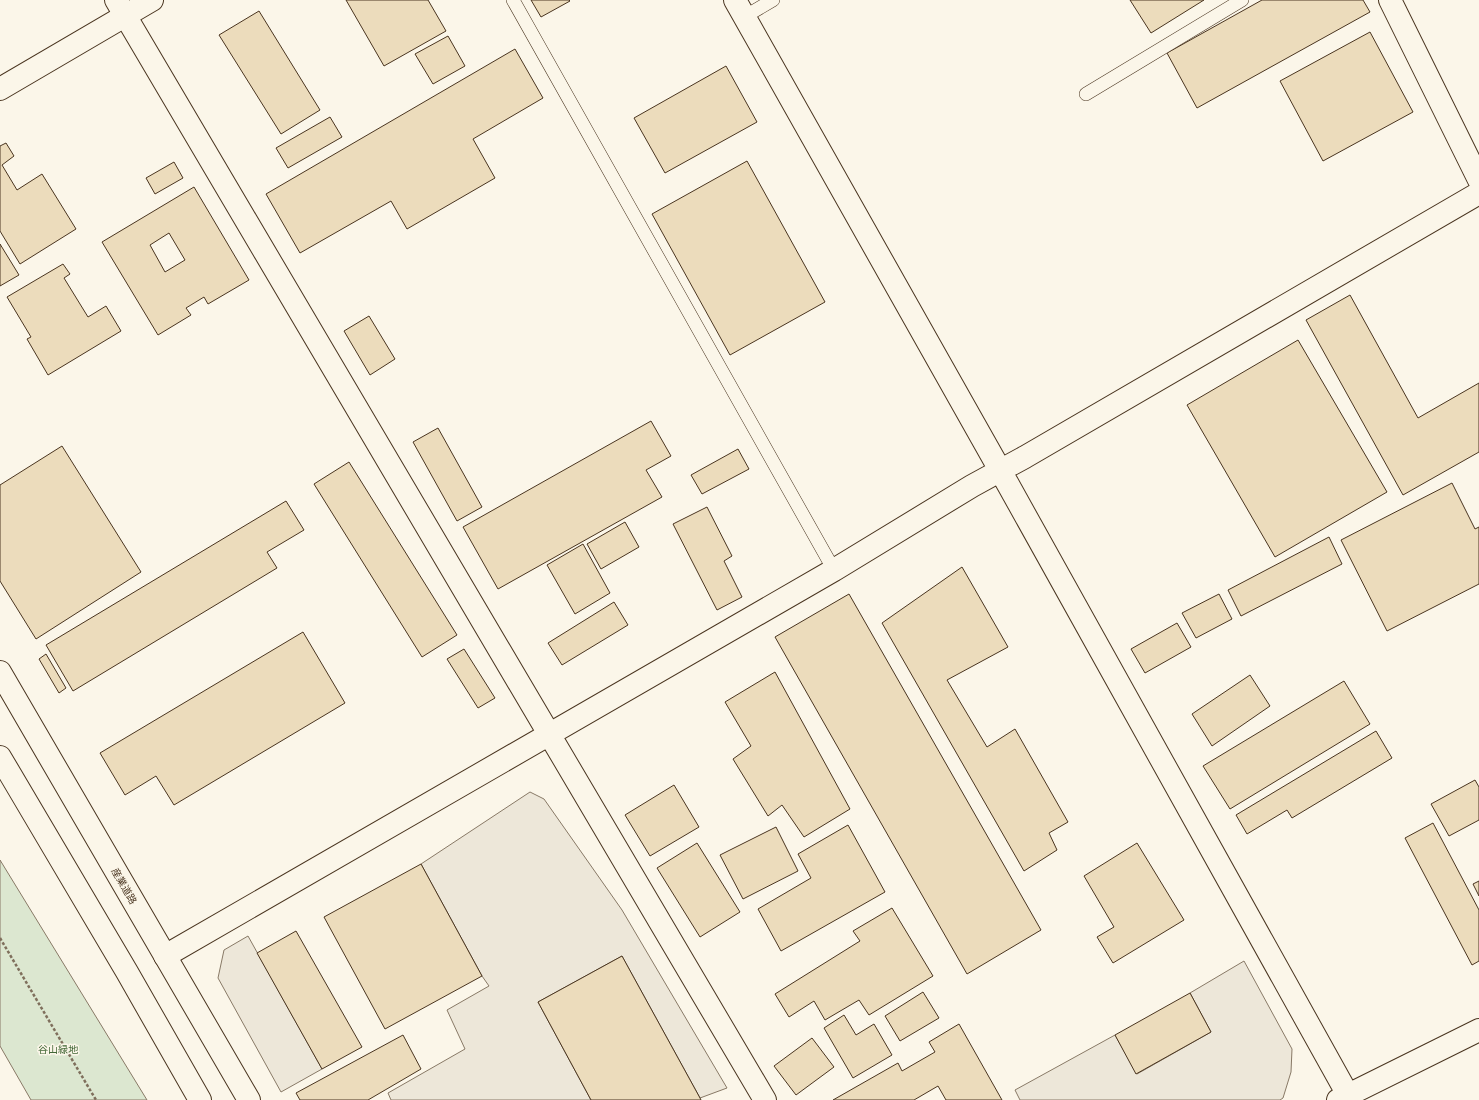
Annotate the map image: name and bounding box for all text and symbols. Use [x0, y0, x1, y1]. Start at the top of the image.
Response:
street label: 産業道路 [109, 866, 139, 906]
park label: 谷山緑地 [38, 1044, 79, 1055]

